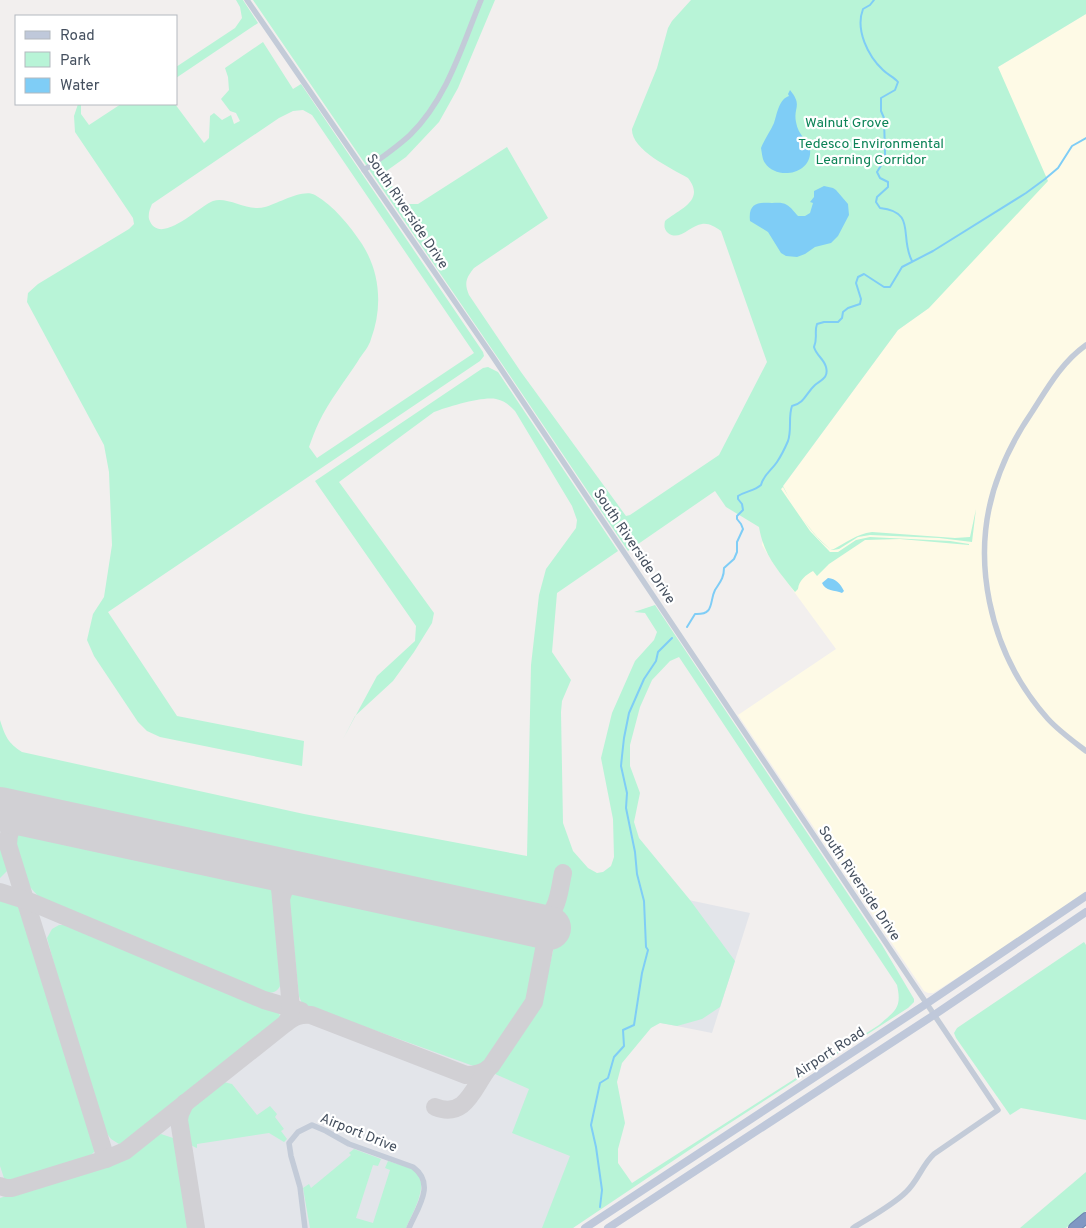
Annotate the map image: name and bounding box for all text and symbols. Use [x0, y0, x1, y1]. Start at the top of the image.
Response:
legend [15, 15, 178, 105]
text: Road [60, 27, 95, 46]
text: Park [60, 52, 91, 71]
text: Water [60, 77, 100, 96]
park label: Walnut Grove [805, 115, 889, 132]
park label: Tedesco Environmental Learning Corridor [798, 136, 944, 169]
street label: South Riverside Drive [362, 151, 452, 273]
street label: South Riverside Drive [589, 486, 679, 608]
street label: South Riverside Drive [814, 823, 904, 945]
street label: Airport Road [791, 1024, 868, 1082]
street label: Airport Drive [317, 1110, 400, 1157]

